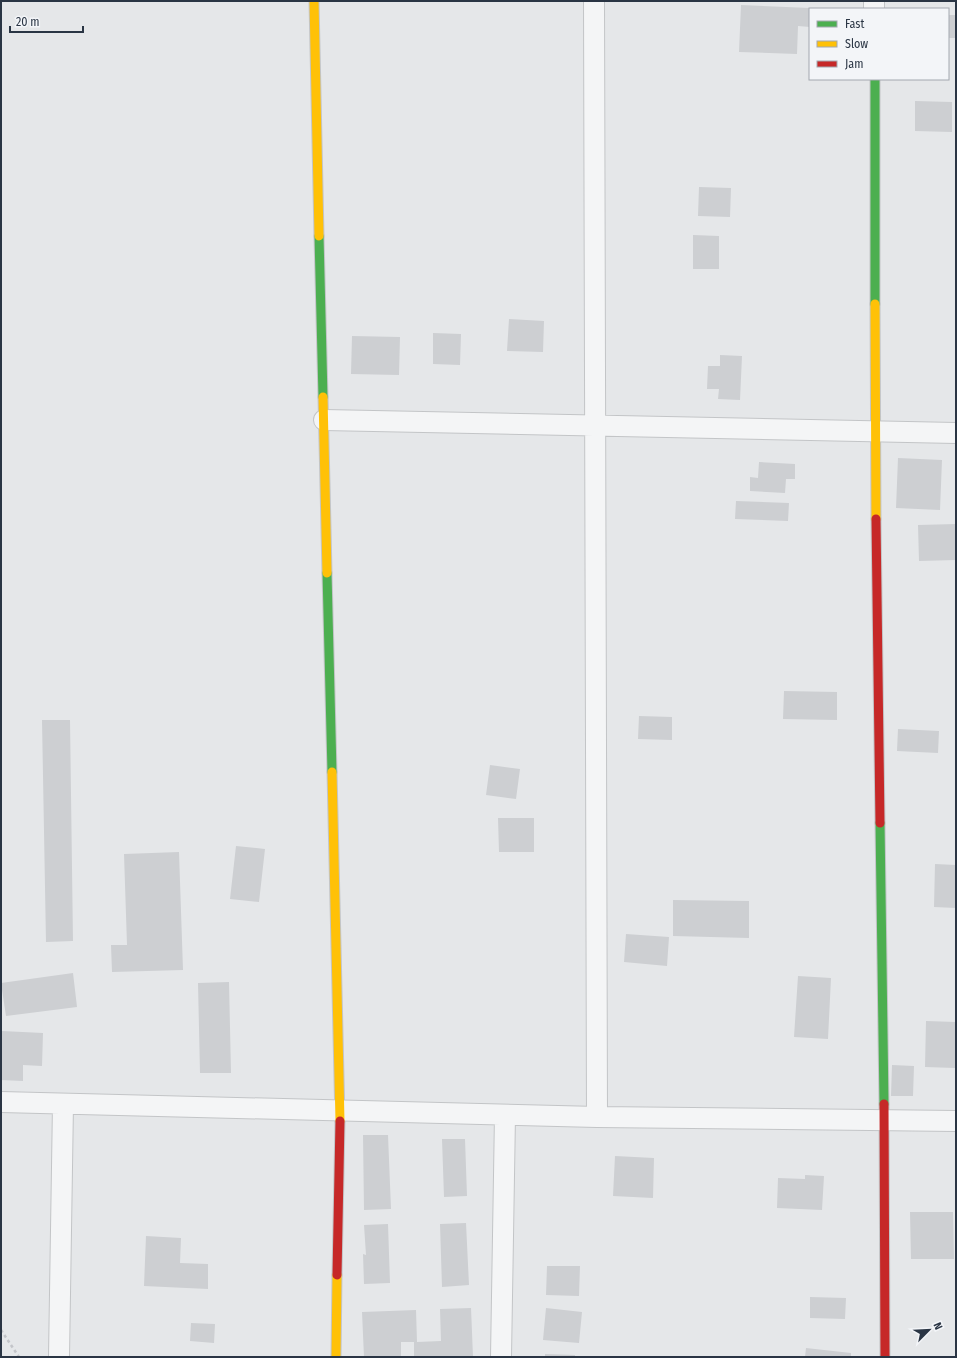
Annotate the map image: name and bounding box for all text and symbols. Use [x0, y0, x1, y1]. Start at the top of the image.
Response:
scale bar [10, 8, 83, 34]
legend [809, 8, 949, 80]
text: 20 m [16, 15, 40, 29]
text: Fast [845, 17, 864, 31]
text: Slow [845, 37, 868, 51]
text: Jam [845, 57, 863, 71]
north arrow [909, 1310, 949, 1350]
text: N [930, 1320, 945, 1332]

